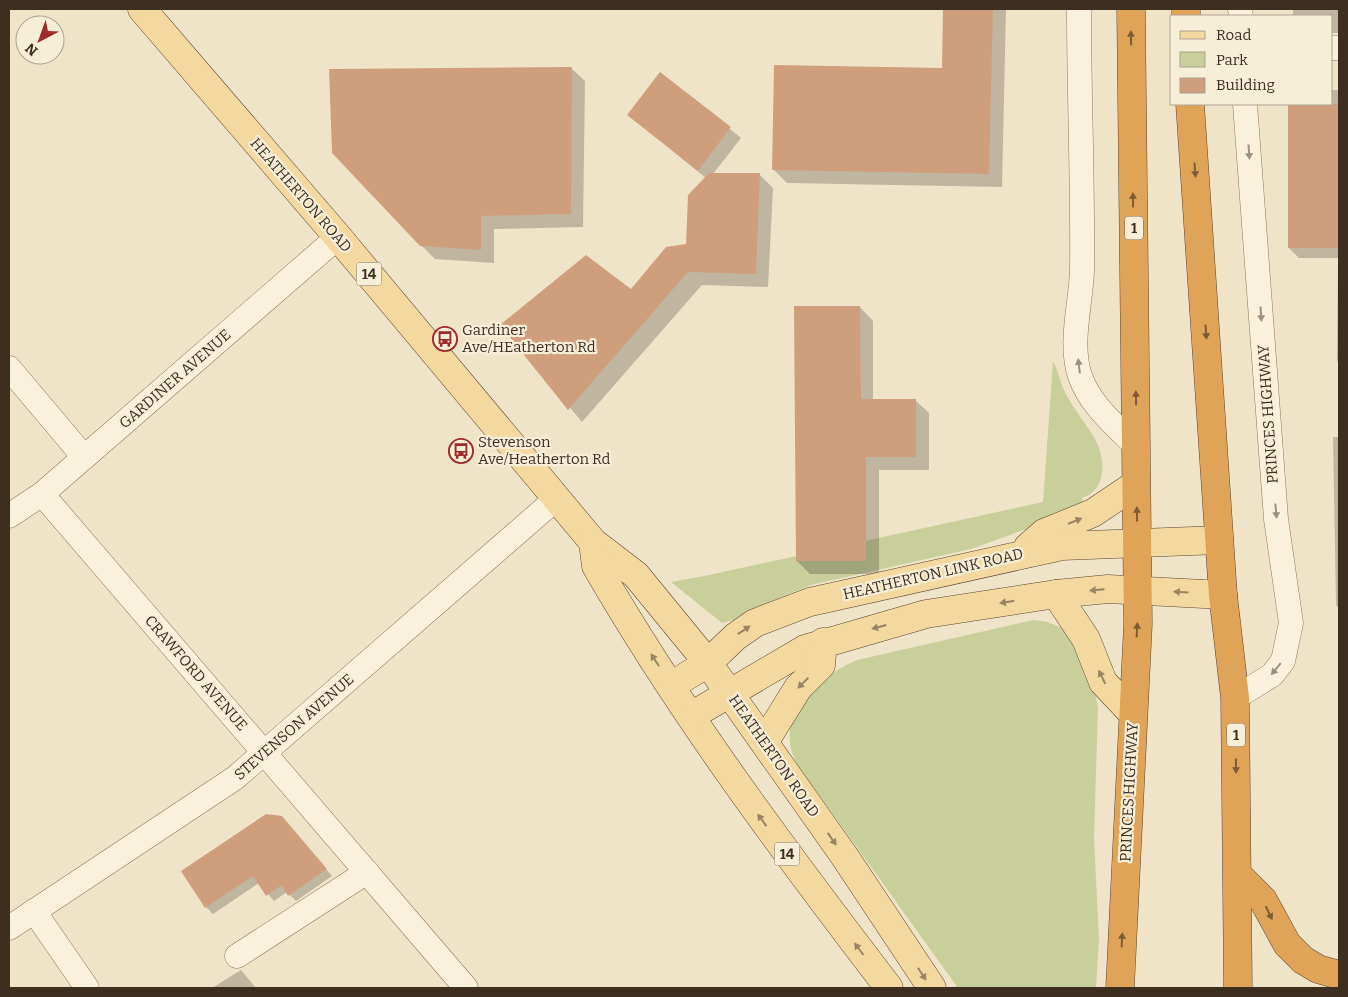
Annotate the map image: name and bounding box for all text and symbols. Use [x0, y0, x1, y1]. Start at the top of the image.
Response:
north arrow [15, 15, 65, 65]
legend [1170, 15, 1333, 105]
text: Road [1216, 26, 1251, 44]
one-way arrow [1127, 29, 1135, 45]
text: N [22, 39, 41, 59]
text: Park [1216, 51, 1248, 69]
text: Building [1216, 76, 1275, 94]
street label: HEATHERTON ROAD [247, 134, 355, 256]
one-way arrow [1245, 145, 1253, 161]
one-way arrow [1191, 162, 1199, 178]
one-way arrow [1129, 192, 1137, 208]
road number: 1 [1125, 217, 1143, 240]
road number: 14 [356, 262, 382, 286]
one-way arrow [1257, 307, 1265, 323]
place label: Gardiner Ave/HEatherton Rd [462, 321, 596, 356]
one-way arrow [1202, 324, 1210, 340]
street label: GARDINER AVENUE [116, 326, 234, 432]
bus stop icon: Gardiner Ave/HEatherton Rd [432, 326, 458, 352]
street label: PRINCES HIGHWAY [1254, 343, 1282, 484]
one-way arrow [1075, 357, 1083, 373]
one-way arrow [1132, 389, 1140, 405]
place label: Stevenson Ave/Heatherton Rd [478, 433, 611, 468]
bus stop icon: Stevenson Ave/Heatherton Rd [448, 438, 474, 464]
one-way arrow [1272, 504, 1280, 520]
one-way arrow [1132, 506, 1140, 522]
one-way arrow [1068, 516, 1082, 524]
street label: HEATHERTON LINK ROAD [841, 544, 1025, 604]
one-way arrow [1088, 586, 1104, 594]
one-way arrow [1172, 588, 1188, 596]
one-way arrow [999, 598, 1015, 606]
street label: CRAWFORD AVENUE [141, 611, 251, 735]
one-way arrow [1134, 622, 1142, 638]
one-way arrow [871, 623, 886, 631]
one-way arrow [737, 625, 751, 635]
one-way arrow [651, 653, 660, 667]
one-way arrow [1270, 663, 1281, 676]
one-way arrow [1098, 669, 1106, 684]
street label: STEVENSON AVENUE [231, 670, 357, 784]
one-way arrow [798, 677, 810, 689]
street label: HEATHERTON ROAD [725, 691, 823, 821]
street label: PRINCES HIGHWAY [1116, 722, 1142, 862]
road number: 1 [1227, 724, 1245, 746]
one-way arrow [1232, 758, 1240, 774]
one-way arrow [756, 814, 767, 827]
one-way arrow [827, 832, 837, 845]
road number: 14 [774, 842, 800, 866]
one-way arrow [1264, 905, 1273, 920]
one-way arrow [1119, 931, 1127, 947]
one-way arrow [854, 943, 865, 956]
one-way arrow [917, 967, 927, 981]

